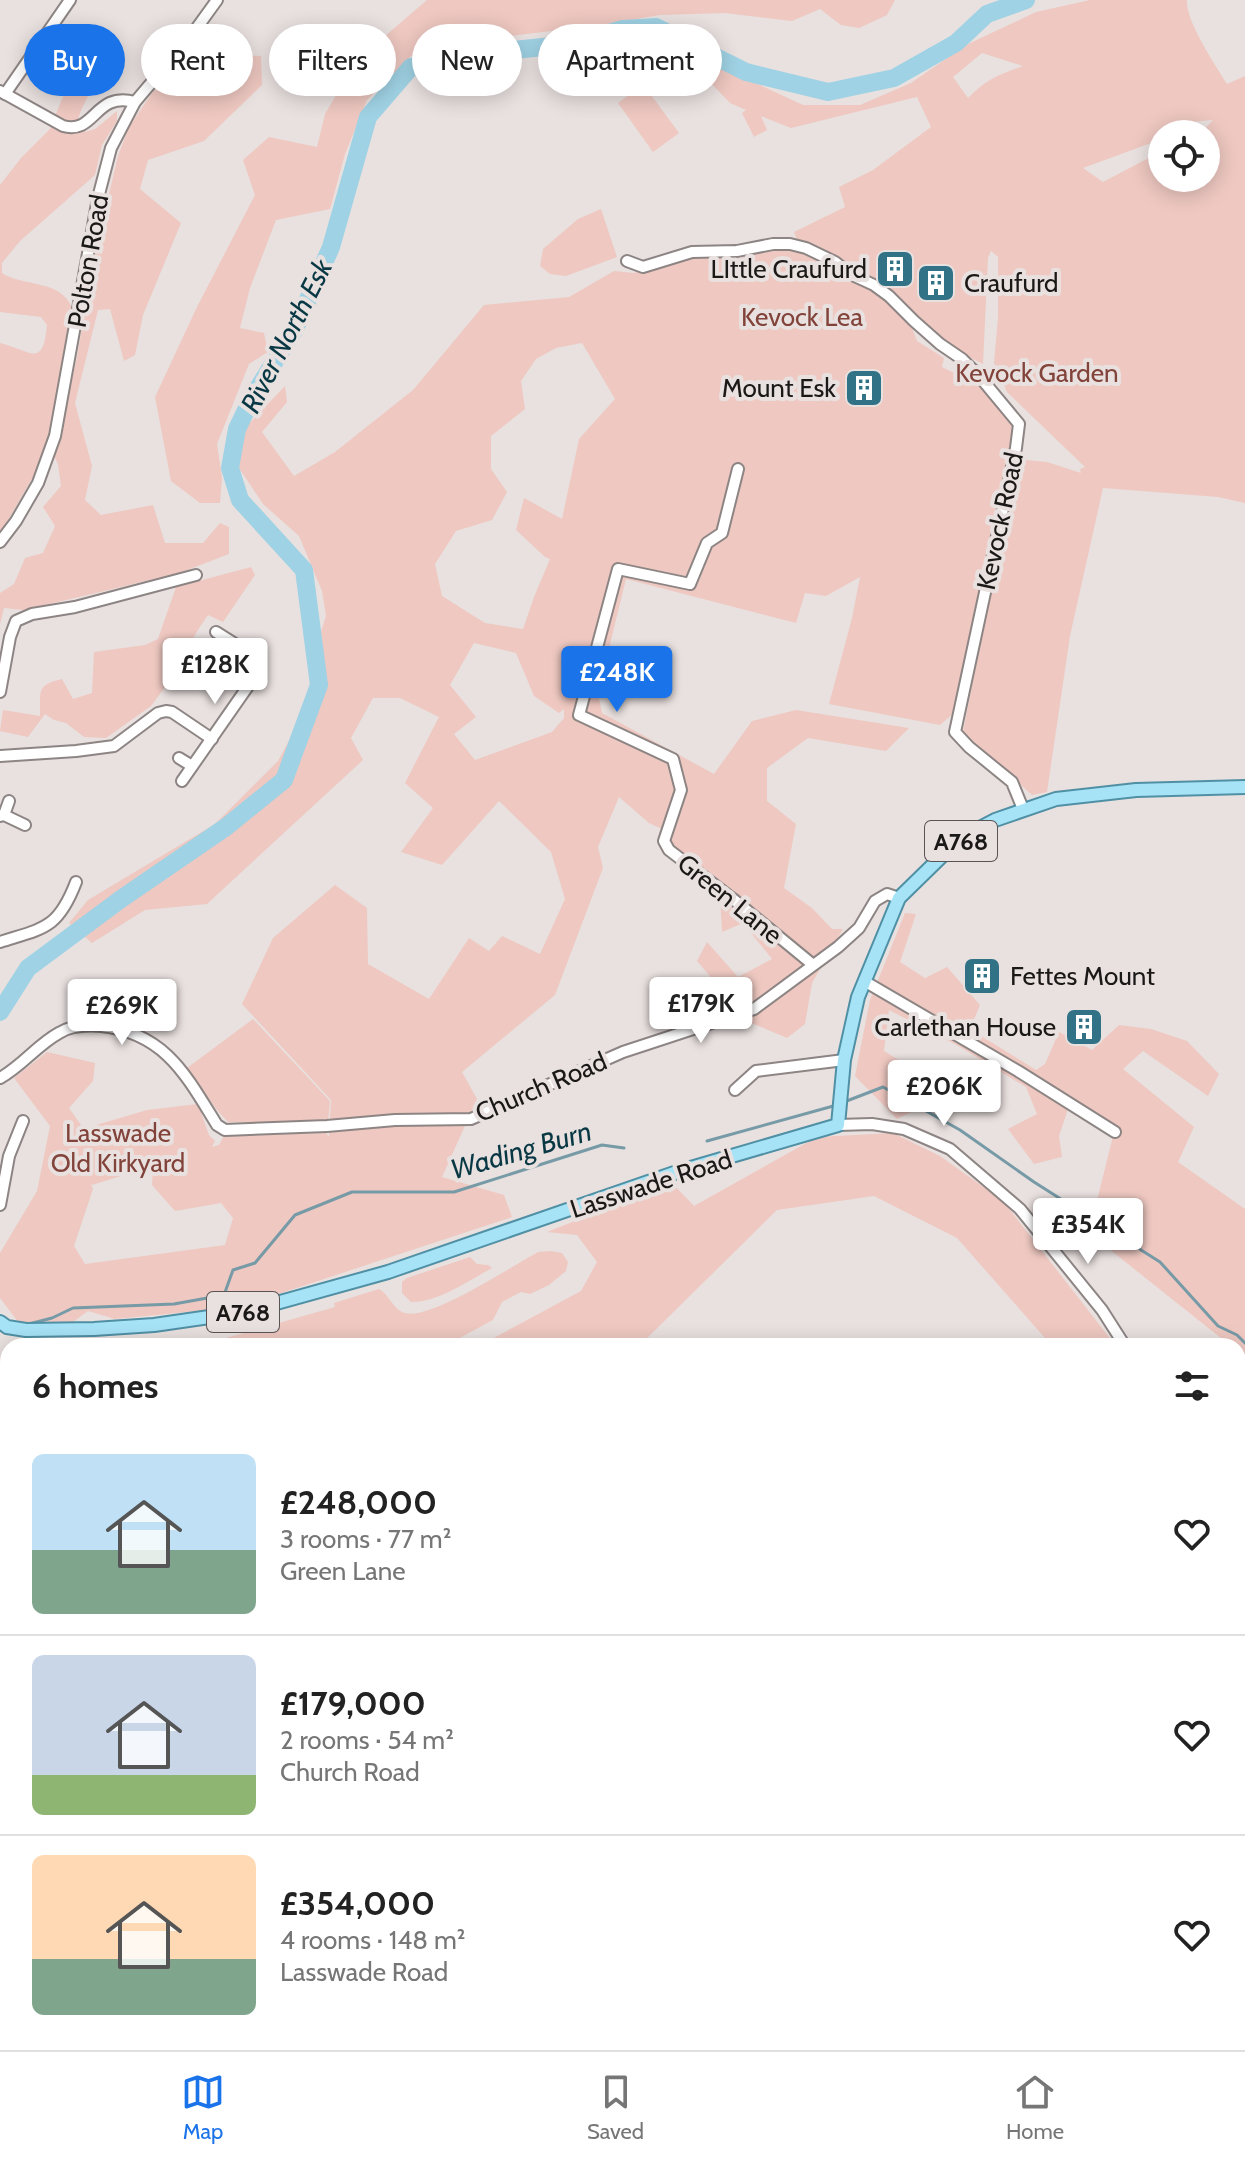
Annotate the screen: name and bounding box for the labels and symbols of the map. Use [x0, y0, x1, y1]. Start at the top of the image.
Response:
street label: Polton Road [61, 192, 115, 330]
building icon: LIttle Craufurd [874, 248, 916, 290]
water label: River North Esk [233, 253, 340, 418]
place label: LIttle Craufurd [710, 253, 867, 285]
building icon: Craufurd [915, 262, 957, 304]
place label: Craufurd [964, 267, 1059, 299]
park label: Kevock Lea [741, 301, 863, 333]
park label: Kevock Garden [955, 357, 1119, 389]
building icon: Mount Esk [843, 367, 885, 409]
place label: Mount Esk [722, 372, 836, 404]
street label: Kevock Road [970, 449, 1030, 593]
pin: £128K [159, 638, 271, 706]
pin: £248K [561, 646, 673, 714]
road number: A768 [925, 821, 997, 861]
street label: Green Lane [671, 847, 789, 951]
building icon: Fettes Mount [961, 955, 1003, 997]
place label: Fettes Mount [1010, 960, 1155, 992]
pin: £179K [645, 977, 757, 1045]
pin: £269K [66, 979, 178, 1047]
building icon: Carlethan House [1063, 1006, 1105, 1048]
place label: Carlethan House [874, 1011, 1056, 1043]
street label: Church Road [470, 1045, 612, 1129]
pin: £206K [888, 1060, 1000, 1128]
water label: Wading Burn [447, 1114, 595, 1186]
park label: Lasswade Old Kirkyard [51, 1117, 185, 1179]
street label: Lasswade Road [566, 1143, 736, 1225]
pin: £354K [1032, 1198, 1144, 1266]
road number: A768 [207, 1292, 279, 1332]

